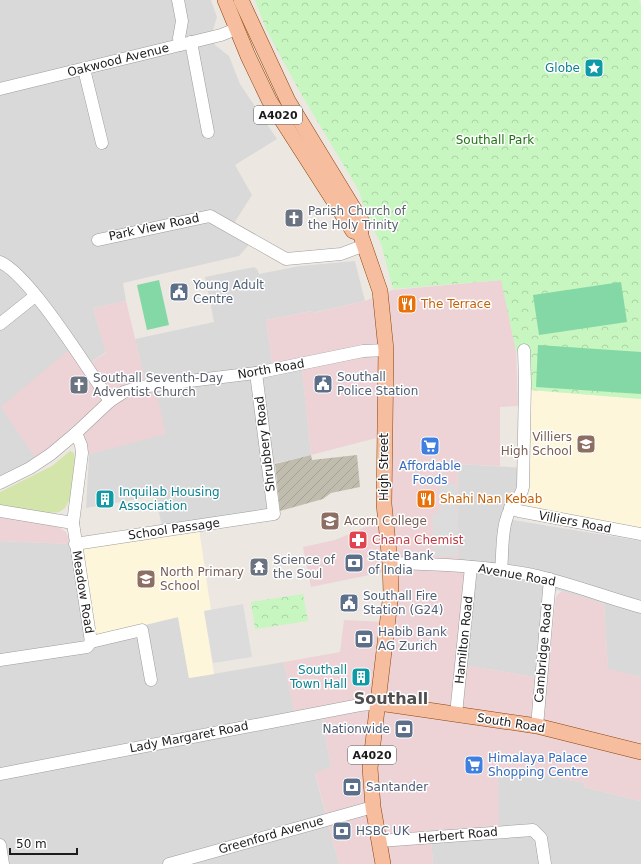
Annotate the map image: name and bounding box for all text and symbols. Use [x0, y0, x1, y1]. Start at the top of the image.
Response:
street label: Oakwood Avenue [66, 41, 170, 79]
place icon: Globe [583, 57, 605, 79]
place label: Globe [545, 61, 580, 75]
road number: A4020 [254, 106, 302, 124]
park label: Southall Park [456, 133, 534, 147]
place label: Parish Church of the Holy Trinity [308, 204, 407, 232]
church icon: Parish Church of the Holy Trinity [283, 207, 305, 229]
street label: Park View Road [107, 211, 201, 243]
place label: Young Adult Centre [192, 278, 264, 306]
public building icon: Young Adult Centre [168, 281, 190, 303]
restaurant icon: The Terrace [396, 293, 418, 315]
place label: The Terrace [420, 297, 491, 311]
street label: North Road [237, 356, 305, 382]
place label: Southall Police Station [337, 370, 418, 398]
place label: Southall Seventh-Day Adventist Church [93, 371, 223, 399]
public building icon: Southall Police Station [312, 373, 334, 395]
church icon: Southall Seventh-Day Adventist Church [68, 374, 90, 396]
street label: Shrubbery Road [252, 395, 278, 493]
place label: Villiers High School [501, 430, 572, 458]
street label: High Street [377, 433, 391, 501]
school or university icon: Villiers High School [575, 433, 597, 455]
supermarket icon: Affordable Foods [419, 435, 441, 457]
place label: Affordable Foods [399, 459, 461, 487]
place label: Inquilab Housing Association [119, 485, 220, 513]
building icon: Inquilab Housing Association [94, 488, 116, 510]
restaurant icon: Shahi Nan Kebab [415, 488, 437, 510]
place label: Shahi Nan Kebab [440, 492, 542, 506]
street label: Villiers Road [537, 508, 613, 536]
school or university icon: Acorn College [319, 510, 341, 532]
place label: Acorn College [344, 514, 427, 528]
street label: School Passage [127, 516, 221, 542]
pharmacy icon: Chana Chemist [347, 529, 369, 551]
place label: Chana Chemist [372, 533, 464, 547]
place label: State Bank of India [368, 549, 434, 577]
street label: Meadow Road [70, 550, 96, 634]
bank icon: State Bank of India [343, 552, 365, 574]
place label: Science of the Soul [273, 553, 336, 581]
temple icon: Science of the Soul [248, 556, 270, 578]
street label: Avenue Road [477, 561, 557, 589]
place label: North Primary School [160, 565, 244, 593]
school or university icon: North Primary School [135, 568, 157, 590]
place label: Southall Fire Station (G24) [363, 589, 443, 617]
public building icon: Southall Fire Station (G24) [338, 592, 360, 614]
street label: Hamilton Road [452, 595, 476, 685]
street label: Cambridge Road [532, 603, 554, 703]
place label: Habib Bank AG Zurich [378, 625, 447, 653]
bank icon: Habib Bank AG Zurich [353, 628, 375, 650]
place label: Southall Town Hall [289, 663, 347, 691]
building icon: Southall Town Hall [350, 666, 372, 688]
district label: Southall [354, 689, 428, 708]
street label: South Road [476, 711, 546, 735]
bank icon: Nationwide [393, 718, 415, 740]
street label: Lady Margaret Road [128, 719, 250, 755]
place label: Nationwide [323, 722, 390, 736]
road number: A4020 [348, 746, 396, 764]
place label: Himalaya Palace Shopping Centre [488, 751, 588, 779]
supermarket icon: Himalaya Palace Shopping Centre [463, 754, 485, 776]
bank icon: Santander [341, 776, 363, 798]
place label: Santander [366, 780, 428, 794]
street label: Greenford Avenue [217, 813, 325, 857]
bank icon: HSBC UK [331, 820, 353, 842]
place label: HSBC UK [356, 824, 411, 838]
street label: Herbert Road [418, 825, 498, 845]
scale bar [10, 830, 77, 856]
text: 50 m [16, 837, 47, 851]

